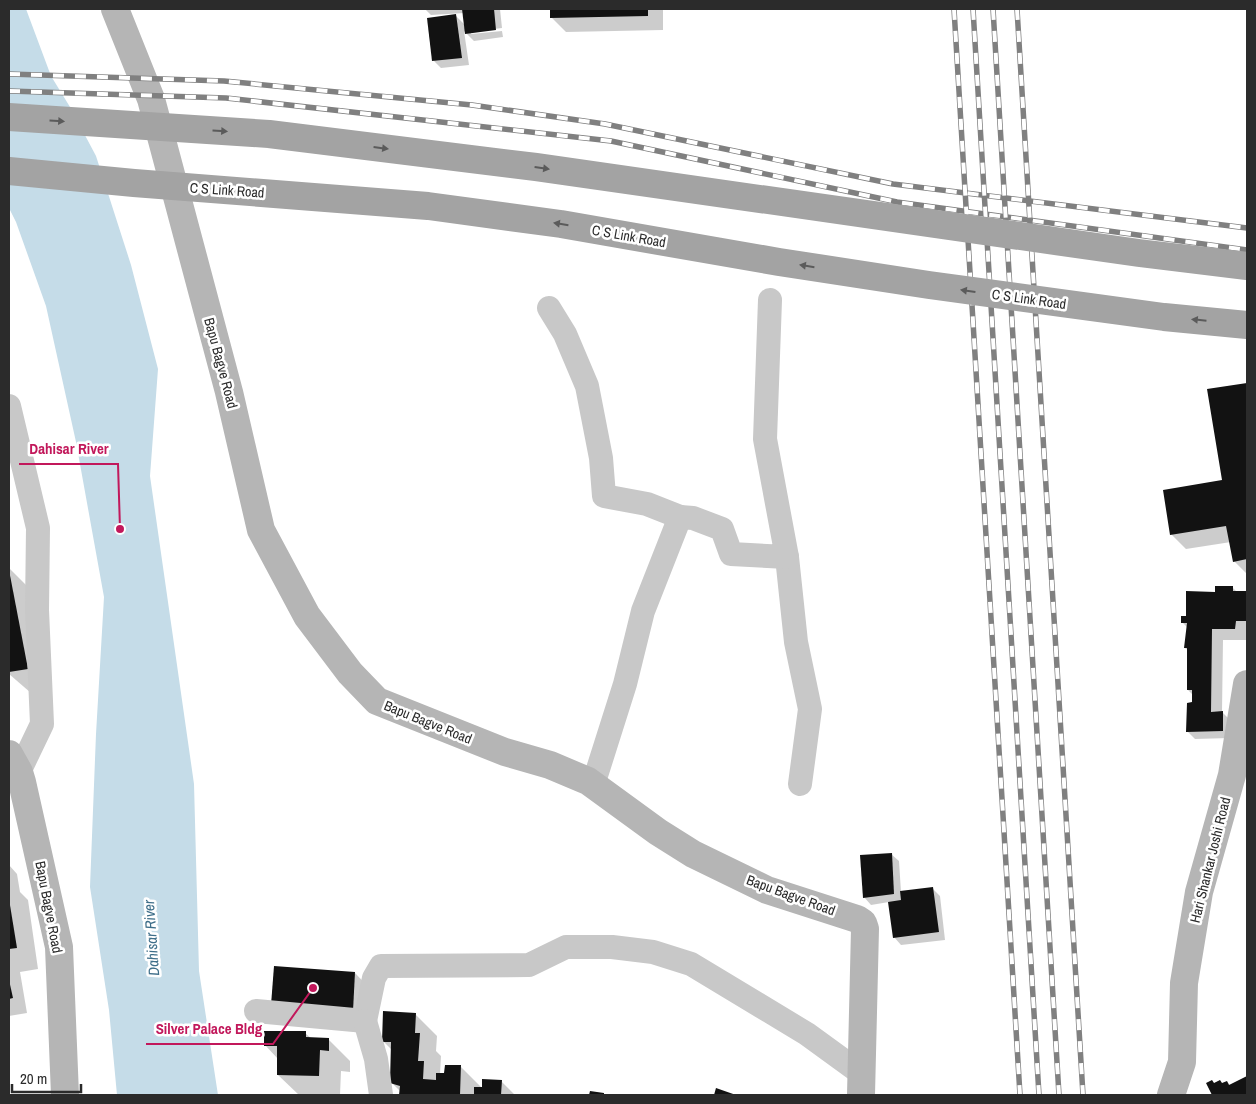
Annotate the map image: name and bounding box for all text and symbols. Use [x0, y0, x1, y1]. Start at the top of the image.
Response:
one-way arrow [50, 117, 66, 125]
one-way arrow [212, 127, 228, 135]
one-way arrow [373, 144, 389, 152]
one-way arrow [535, 164, 551, 172]
street label: C S Link Road [189, 178, 265, 202]
one-way arrow [553, 220, 569, 228]
street label: C S Link Road [591, 221, 667, 251]
one-way arrow [799, 262, 815, 270]
street label: C S Link Road [991, 285, 1067, 313]
one-way arrow [960, 286, 976, 294]
street label: Bapu Bagve Road [200, 316, 242, 410]
one-way arrow [1190, 316, 1206, 324]
callout: Dahisar River [19, 434, 118, 464]
text: Dahisar River [29, 438, 109, 459]
street label: Bapu Bagve Road [381, 696, 475, 748]
street label: Hari Shankar Joshi Road [1186, 795, 1234, 925]
street label: Bapu Bagve Road [31, 860, 67, 954]
street label: Bapu Bagve Road [744, 871, 838, 919]
water label: Dahisar River [138, 899, 164, 977]
callout: Silver Palace Bldg [146, 1014, 273, 1044]
text: Silver Palace Bldg [156, 1018, 263, 1039]
scale bar [12, 1062, 81, 1094]
text: 20 m [20, 1068, 47, 1089]

